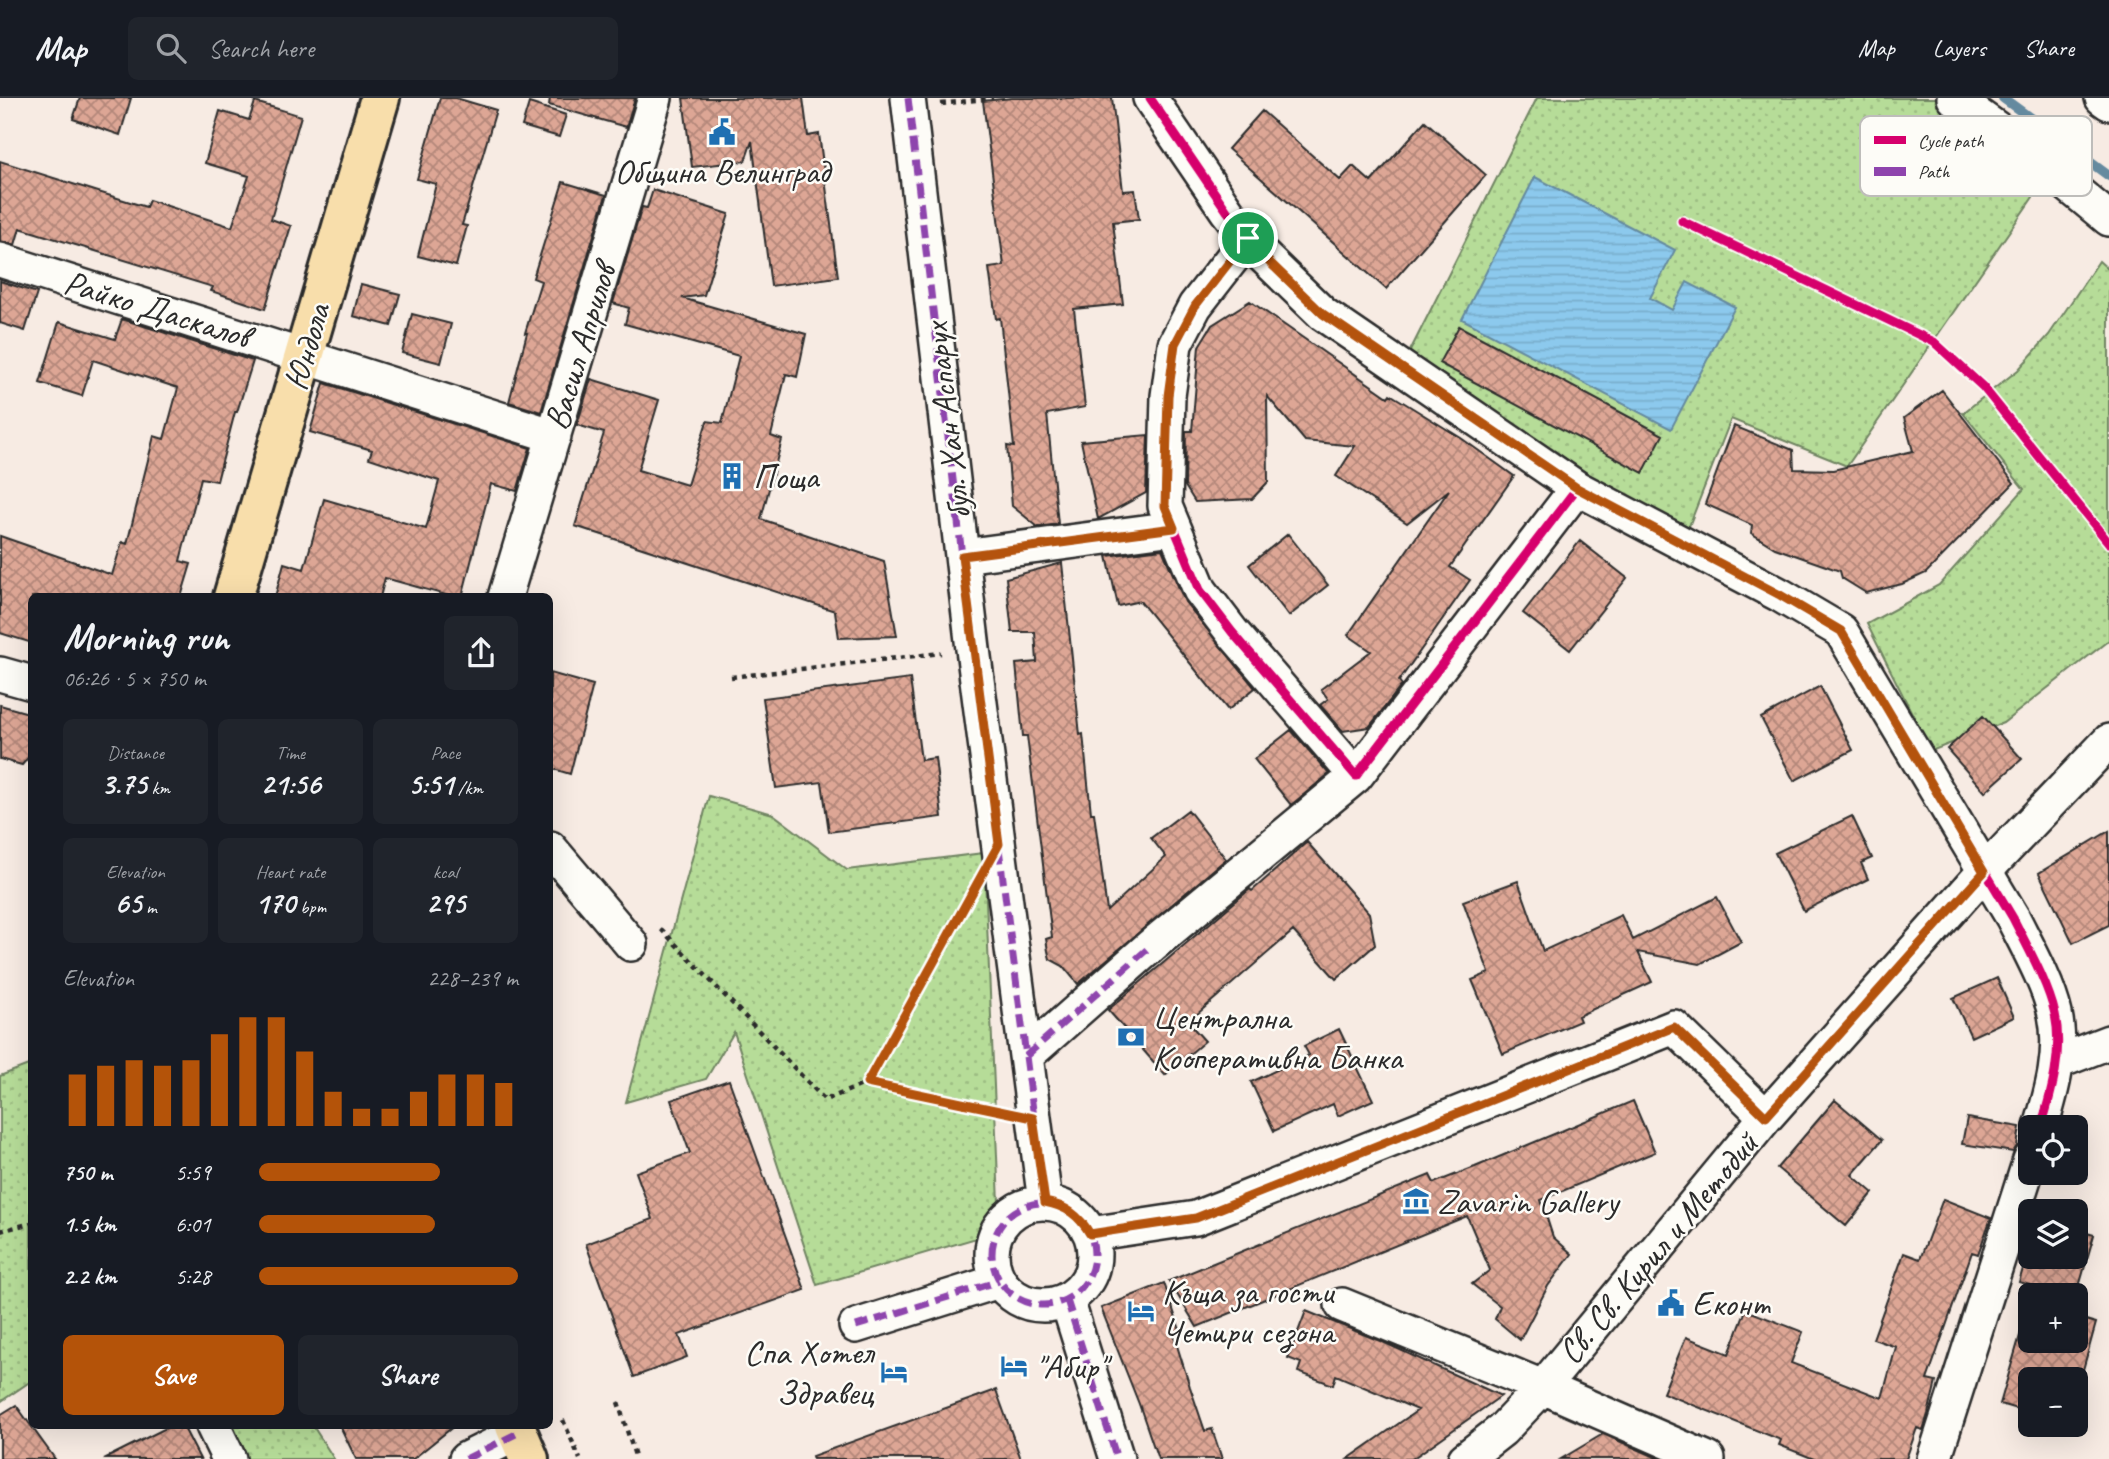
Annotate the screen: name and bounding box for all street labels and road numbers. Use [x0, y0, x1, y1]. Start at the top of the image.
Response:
street label: Васил Априлов [534, 253, 628, 435]
street label: Райко Даскалов [59, 259, 261, 360]
street label: Юндола [273, 297, 341, 395]
street label: бул. Хан Аспарух [912, 317, 981, 522]
street label: Св. Св. Кирил и Методий [1548, 1121, 1770, 1373]

